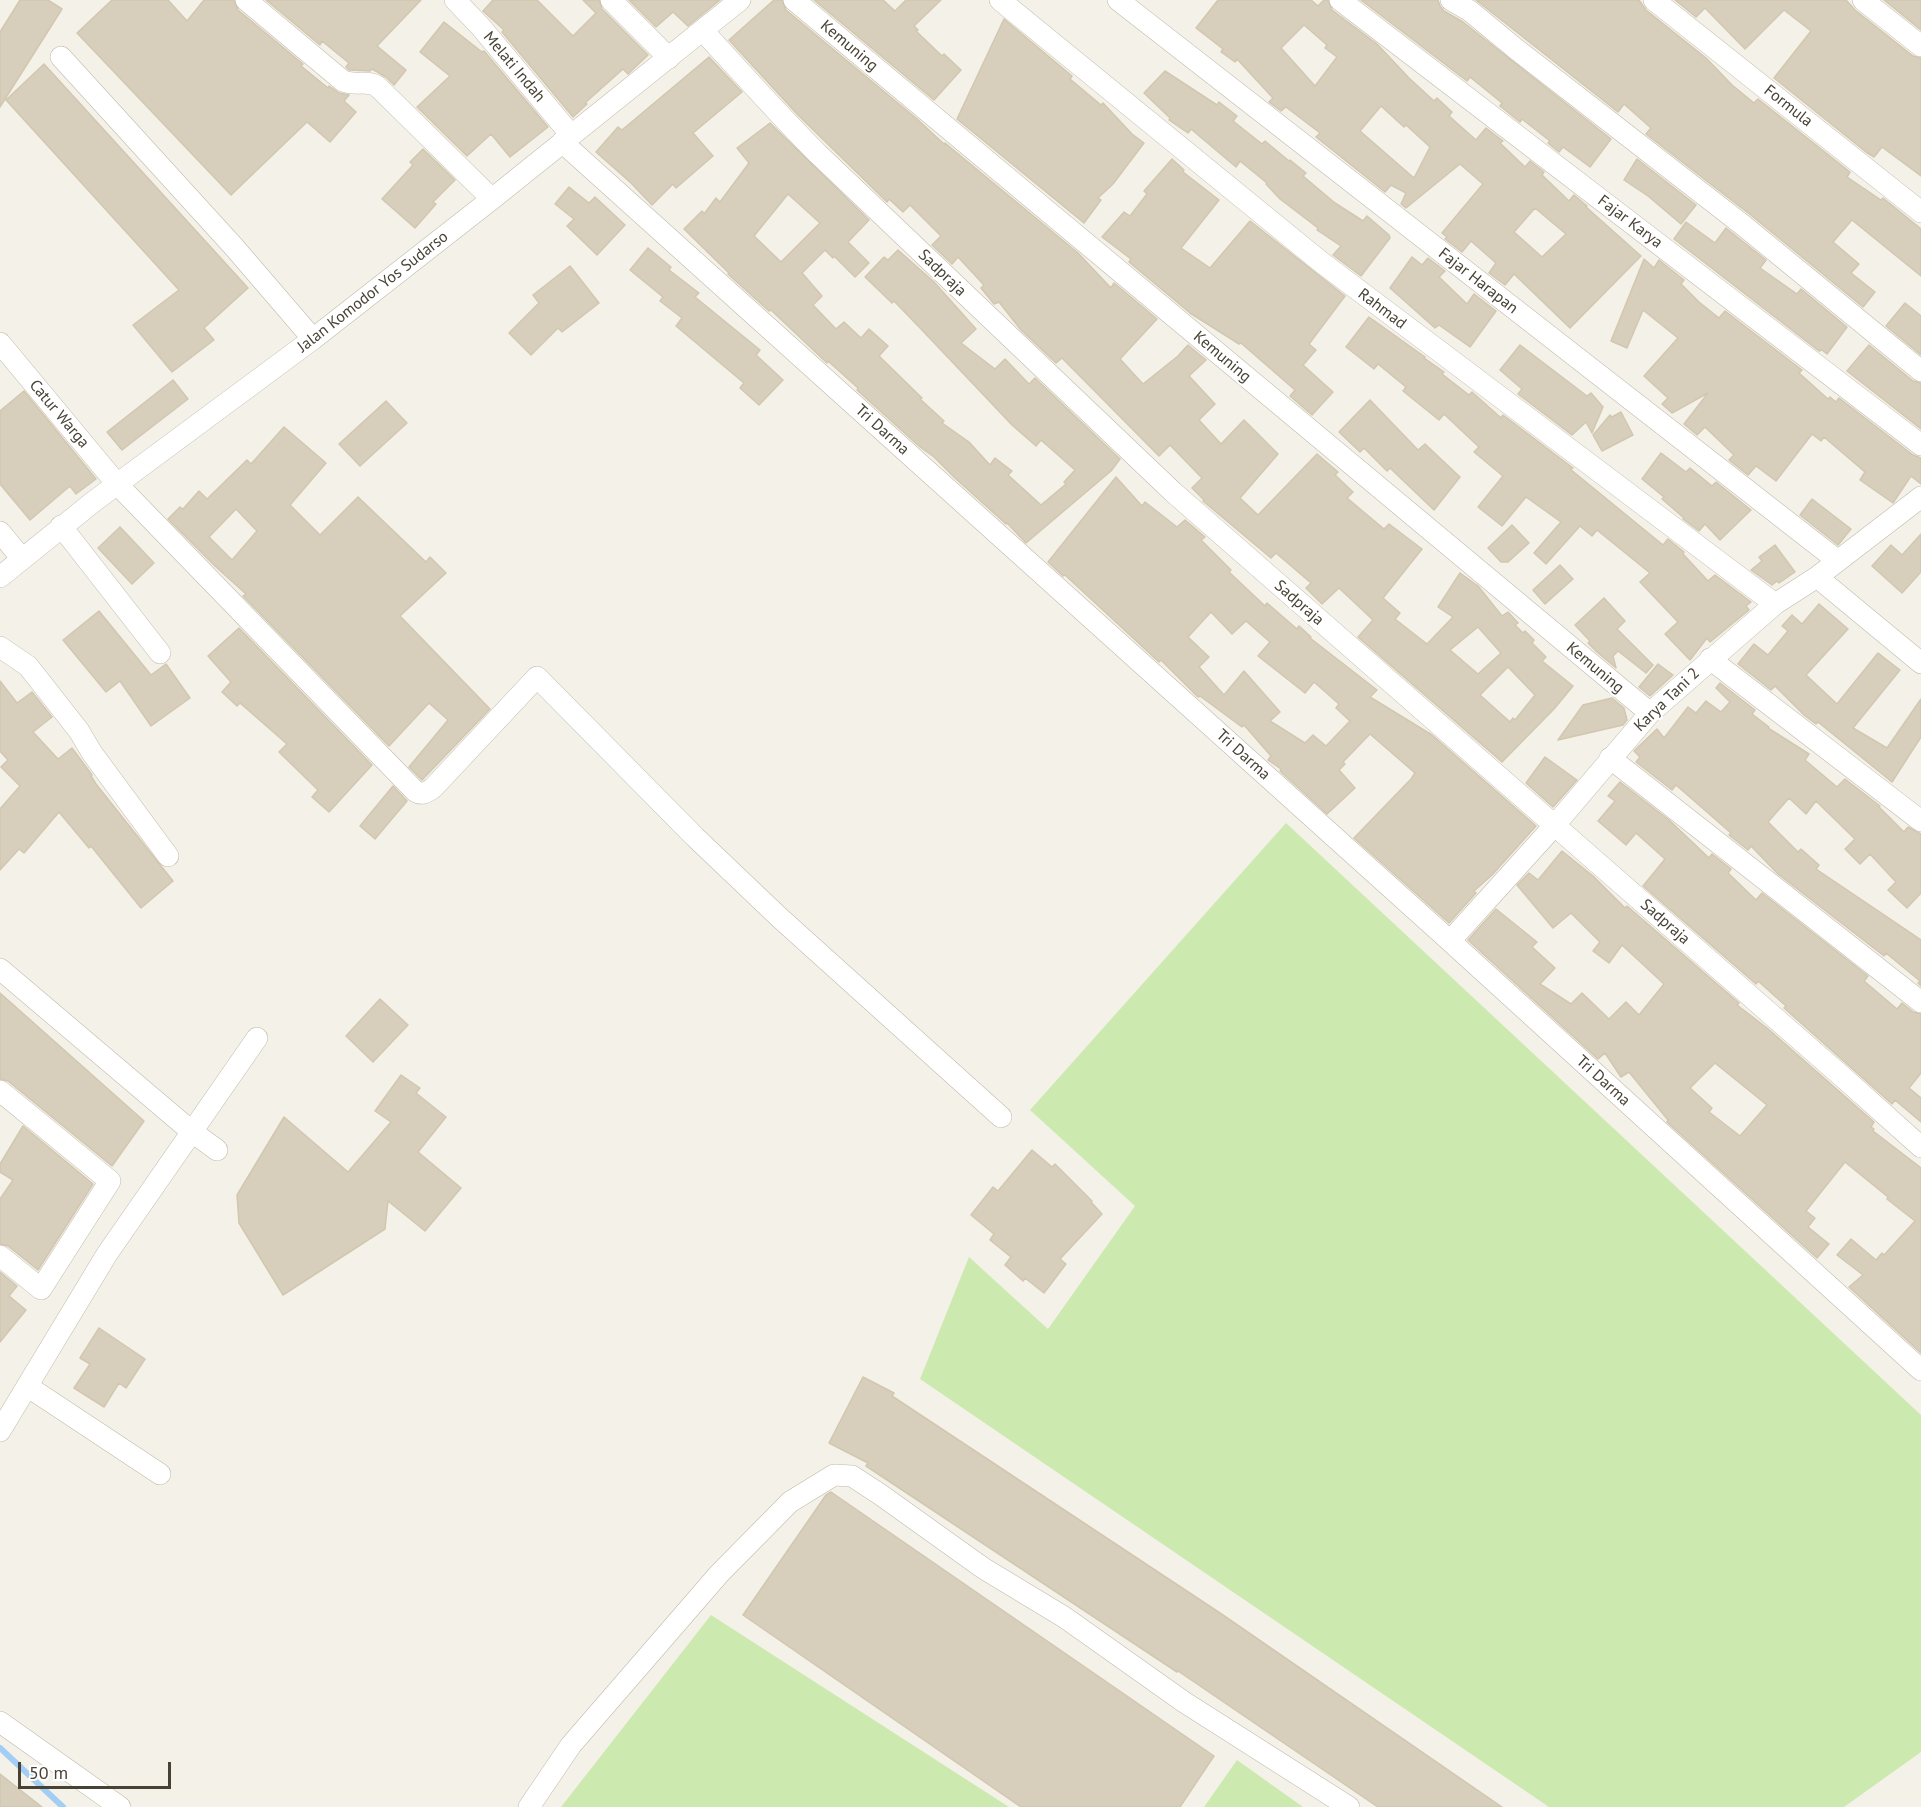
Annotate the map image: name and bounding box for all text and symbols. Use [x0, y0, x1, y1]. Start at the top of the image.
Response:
street label: Kemuning [816, 16, 882, 76]
street label: Melati Indah [479, 28, 549, 106]
street label: Formula [1760, 81, 1816, 131]
street label: Fajar Karya [1594, 191, 1666, 253]
street label: Jalan Komodor Yos Sudarso [294, 227, 452, 357]
street label: Fajar Harapan [1434, 244, 1522, 318]
street label: Sadpraja [914, 246, 970, 300]
street label: Rahmad [1354, 285, 1410, 333]
street label: Kemuning [1189, 327, 1255, 387]
street label: Catur Warga [25, 376, 93, 452]
street label: Tri Darma [851, 401, 913, 459]
street label: Sadpraja [1270, 576, 1328, 630]
street label: Kemuning [1562, 638, 1628, 698]
street label: Karya Tani 2 [1630, 664, 1704, 736]
street label: Tri Darma [1212, 726, 1274, 784]
street label: Sadpraja [1636, 895, 1694, 949]
street label: Tri Darma [1572, 1052, 1634, 1110]
scale bar [21, 1750, 174, 1788]
text: 50 m [29, 1761, 68, 1784]

